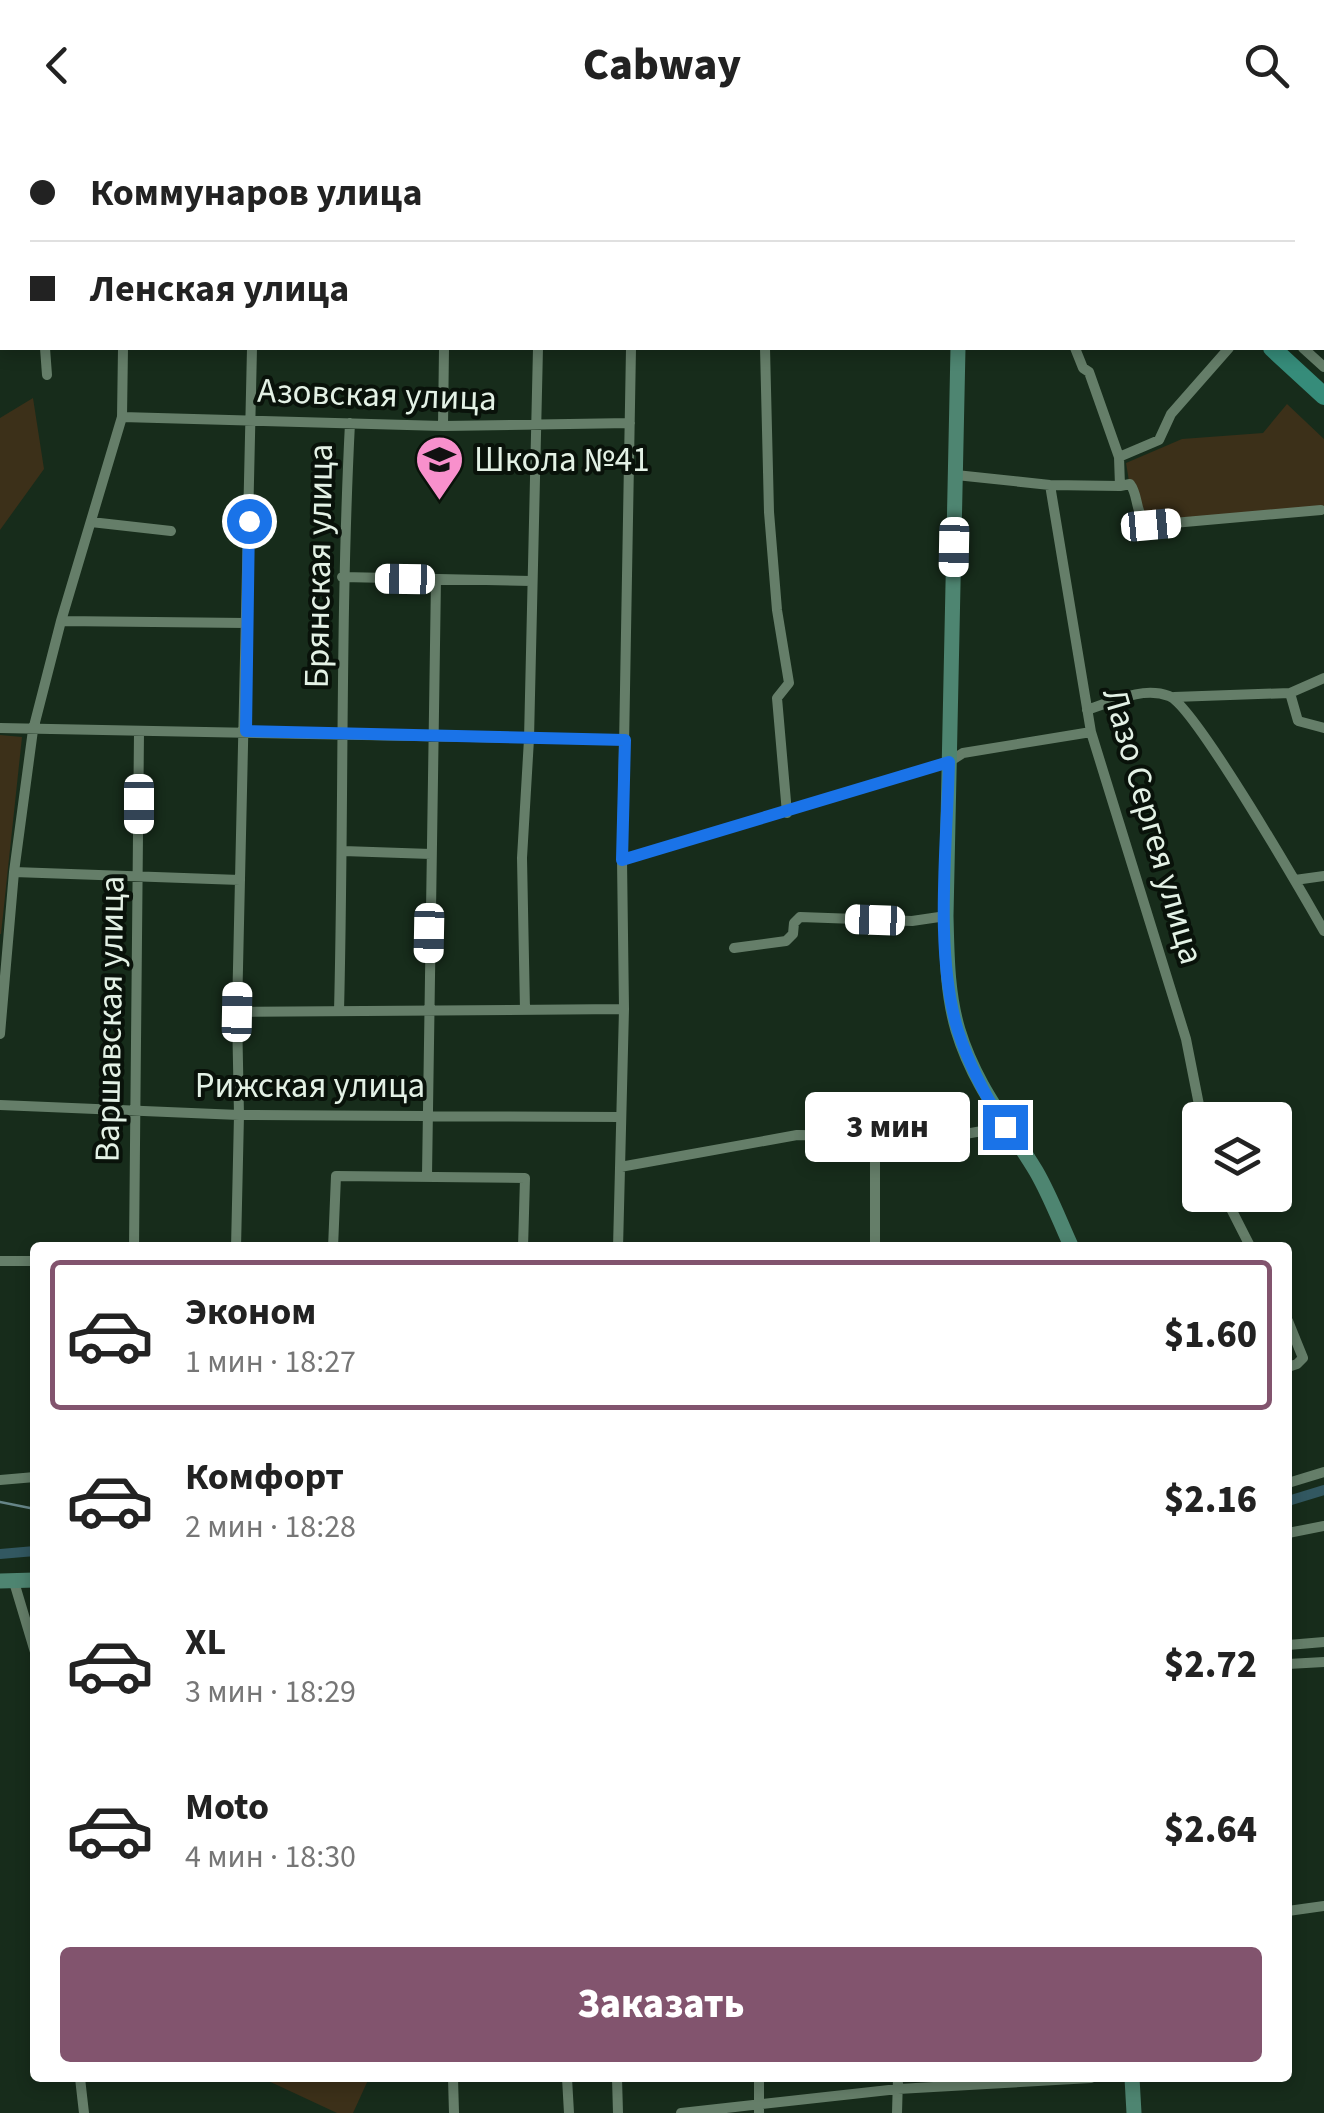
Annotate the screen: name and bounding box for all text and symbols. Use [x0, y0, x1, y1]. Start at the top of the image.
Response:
text: Cabway [583, 33, 741, 97]
icon: back [30, 38, 85, 93]
icon: search [1239, 38, 1294, 93]
text: Коммунаров улица [90, 166, 423, 220]
text: Ленская улица [90, 262, 349, 316]
street label: Азовская улица [256, 366, 498, 424]
school or university icon: Школа №41 [413, 434, 465, 502]
place label: Школа №41 [474, 435, 650, 485]
street label: Брянская улица [292, 443, 346, 689]
route start [227, 499, 272, 544]
car [1120, 507, 1182, 543]
car [938, 517, 970, 577]
car [375, 563, 435, 595]
street label: Лазо Сергея улица [1090, 682, 1216, 970]
car [124, 774, 154, 834]
street label: Варшавская улица [83, 875, 137, 1163]
car [413, 903, 445, 963]
car [844, 904, 906, 936]
car [221, 982, 253, 1042]
street label: Рижская улица [195, 1061, 425, 1111]
callout: 3 мин [805, 1092, 970, 1162]
map controls [1182, 1102, 1292, 1212]
button: layers [1182, 1102, 1292, 1212]
text: 3 мин [846, 1104, 929, 1150]
route end [983, 1105, 1028, 1150]
text: Эконом [185, 1285, 316, 1339]
icon: car [65, 1290, 155, 1380]
text: $1.60 [1164, 1308, 1257, 1362]
text: 1 мин · 18:27 [185, 1339, 356, 1385]
text: Комфорт [185, 1450, 344, 1504]
icon: car [65, 1455, 155, 1545]
text: $2.16 [1164, 1473, 1257, 1527]
text: 2 мин · 18:28 [185, 1504, 356, 1550]
text: XL [185, 1615, 226, 1669]
icon: car [65, 1620, 155, 1710]
text: $2.72 [1164, 1638, 1257, 1692]
text: 3 мин · 18:29 [185, 1669, 356, 1715]
text: Moto [185, 1780, 269, 1834]
icon: car [65, 1785, 155, 1875]
text: $2.64 [1164, 1803, 1257, 1857]
text: 4 мин · 18:30 [185, 1834, 356, 1880]
button: Заказать [60, 1947, 1262, 2062]

